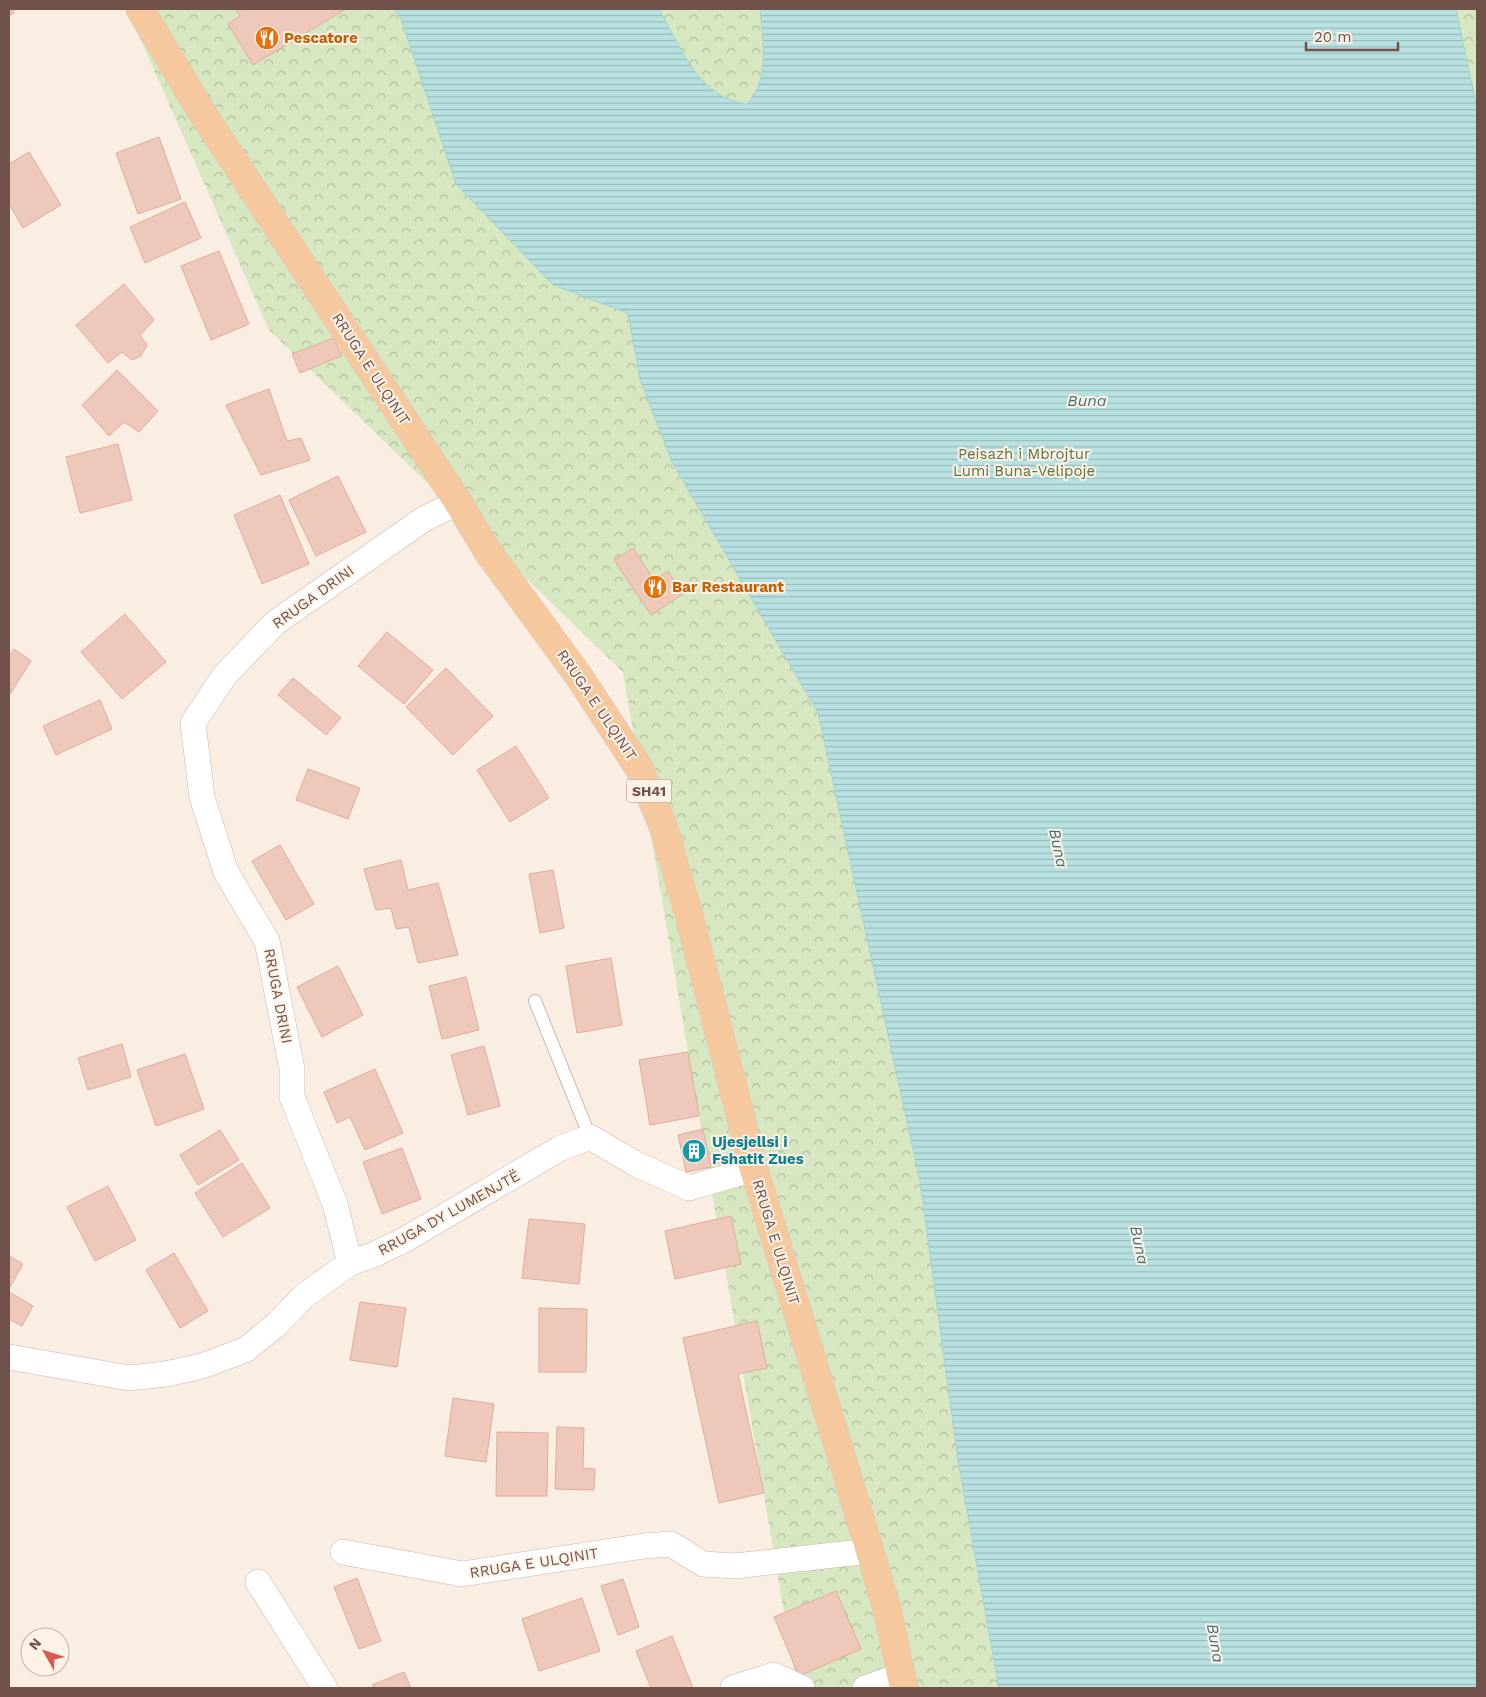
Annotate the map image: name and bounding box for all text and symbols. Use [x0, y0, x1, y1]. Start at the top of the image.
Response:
scale bar [1306, 20, 1398, 52]
restaurant icon: Pescatore [254, 25, 280, 51]
text: 20 m [1314, 28, 1352, 46]
place label: Pescatore [284, 29, 358, 47]
street label: RRUGA E ULQINIT [328, 310, 414, 428]
water label: Buna [1067, 391, 1107, 410]
park label: Peisazh i Mbrojtur Lumi Buna-Velipoje [953, 445, 1095, 480]
street label: RRUGA DRINI [269, 561, 357, 633]
restaurant icon: Bar Restaurant [642, 574, 668, 600]
place label: Bar Restaurant [672, 578, 784, 596]
street label: RRUGA E ULQINIT [553, 646, 641, 764]
road number: SH41 [626, 779, 672, 802]
water label: Buna [1045, 827, 1072, 869]
street label: RRUGA DRINI [260, 947, 296, 1045]
place label: Ujesjellsi i Fshatit Zues [712, 1133, 804, 1168]
building icon: Ujesjellsi i Fshatit Zues [681, 1138, 707, 1164]
street label: RRUGA DY LUMENJTË [375, 1167, 523, 1259]
street label: RRUGA E ULQINIT [748, 1177, 804, 1307]
water label: Buna [1126, 1224, 1153, 1266]
street label: RRUGA E ULQINIT [468, 1544, 600, 1582]
water label: Buna [1203, 1622, 1228, 1664]
north arrow [20, 1627, 70, 1677]
text: N [25, 1635, 44, 1653]

